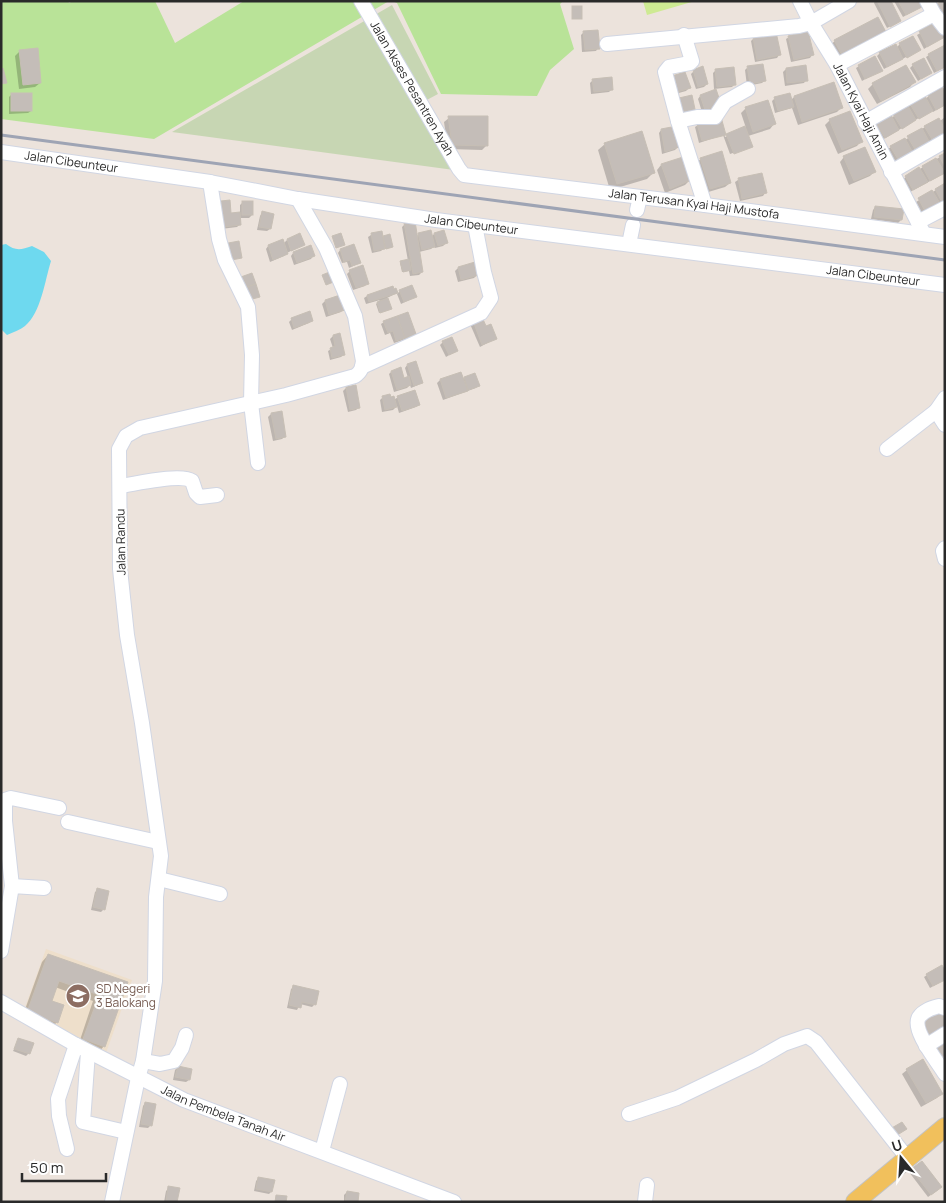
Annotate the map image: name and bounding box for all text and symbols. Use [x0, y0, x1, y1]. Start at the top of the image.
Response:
street label: Jalan Akses Pesantren Ayah [366, 17, 458, 159]
street label: Jalan Kyai Haji Amin [829, 60, 893, 162]
street label: Jalan Cibeunteur [24, 146, 120, 177]
street label: Jalan Terusan Kyai Haji Mustofa [608, 184, 780, 223]
street label: Jalan Cibeunteur [423, 209, 520, 238]
street label: Jalan Cibeunteur [825, 261, 922, 290]
street label: Jalan Randu [111, 508, 130, 576]
place label: SD Negeri 3 Balokang [96, 980, 156, 1011]
school or university icon: SD Negeri 3 Balokang [65, 983, 91, 1009]
street label: Jalan Pembela Tanah Air [158, 1081, 289, 1146]
north arrow [876, 1133, 926, 1183]
text: U [889, 1135, 905, 1156]
scale bar [22, 1150, 106, 1182]
text: 50 m [30, 1157, 64, 1178]

